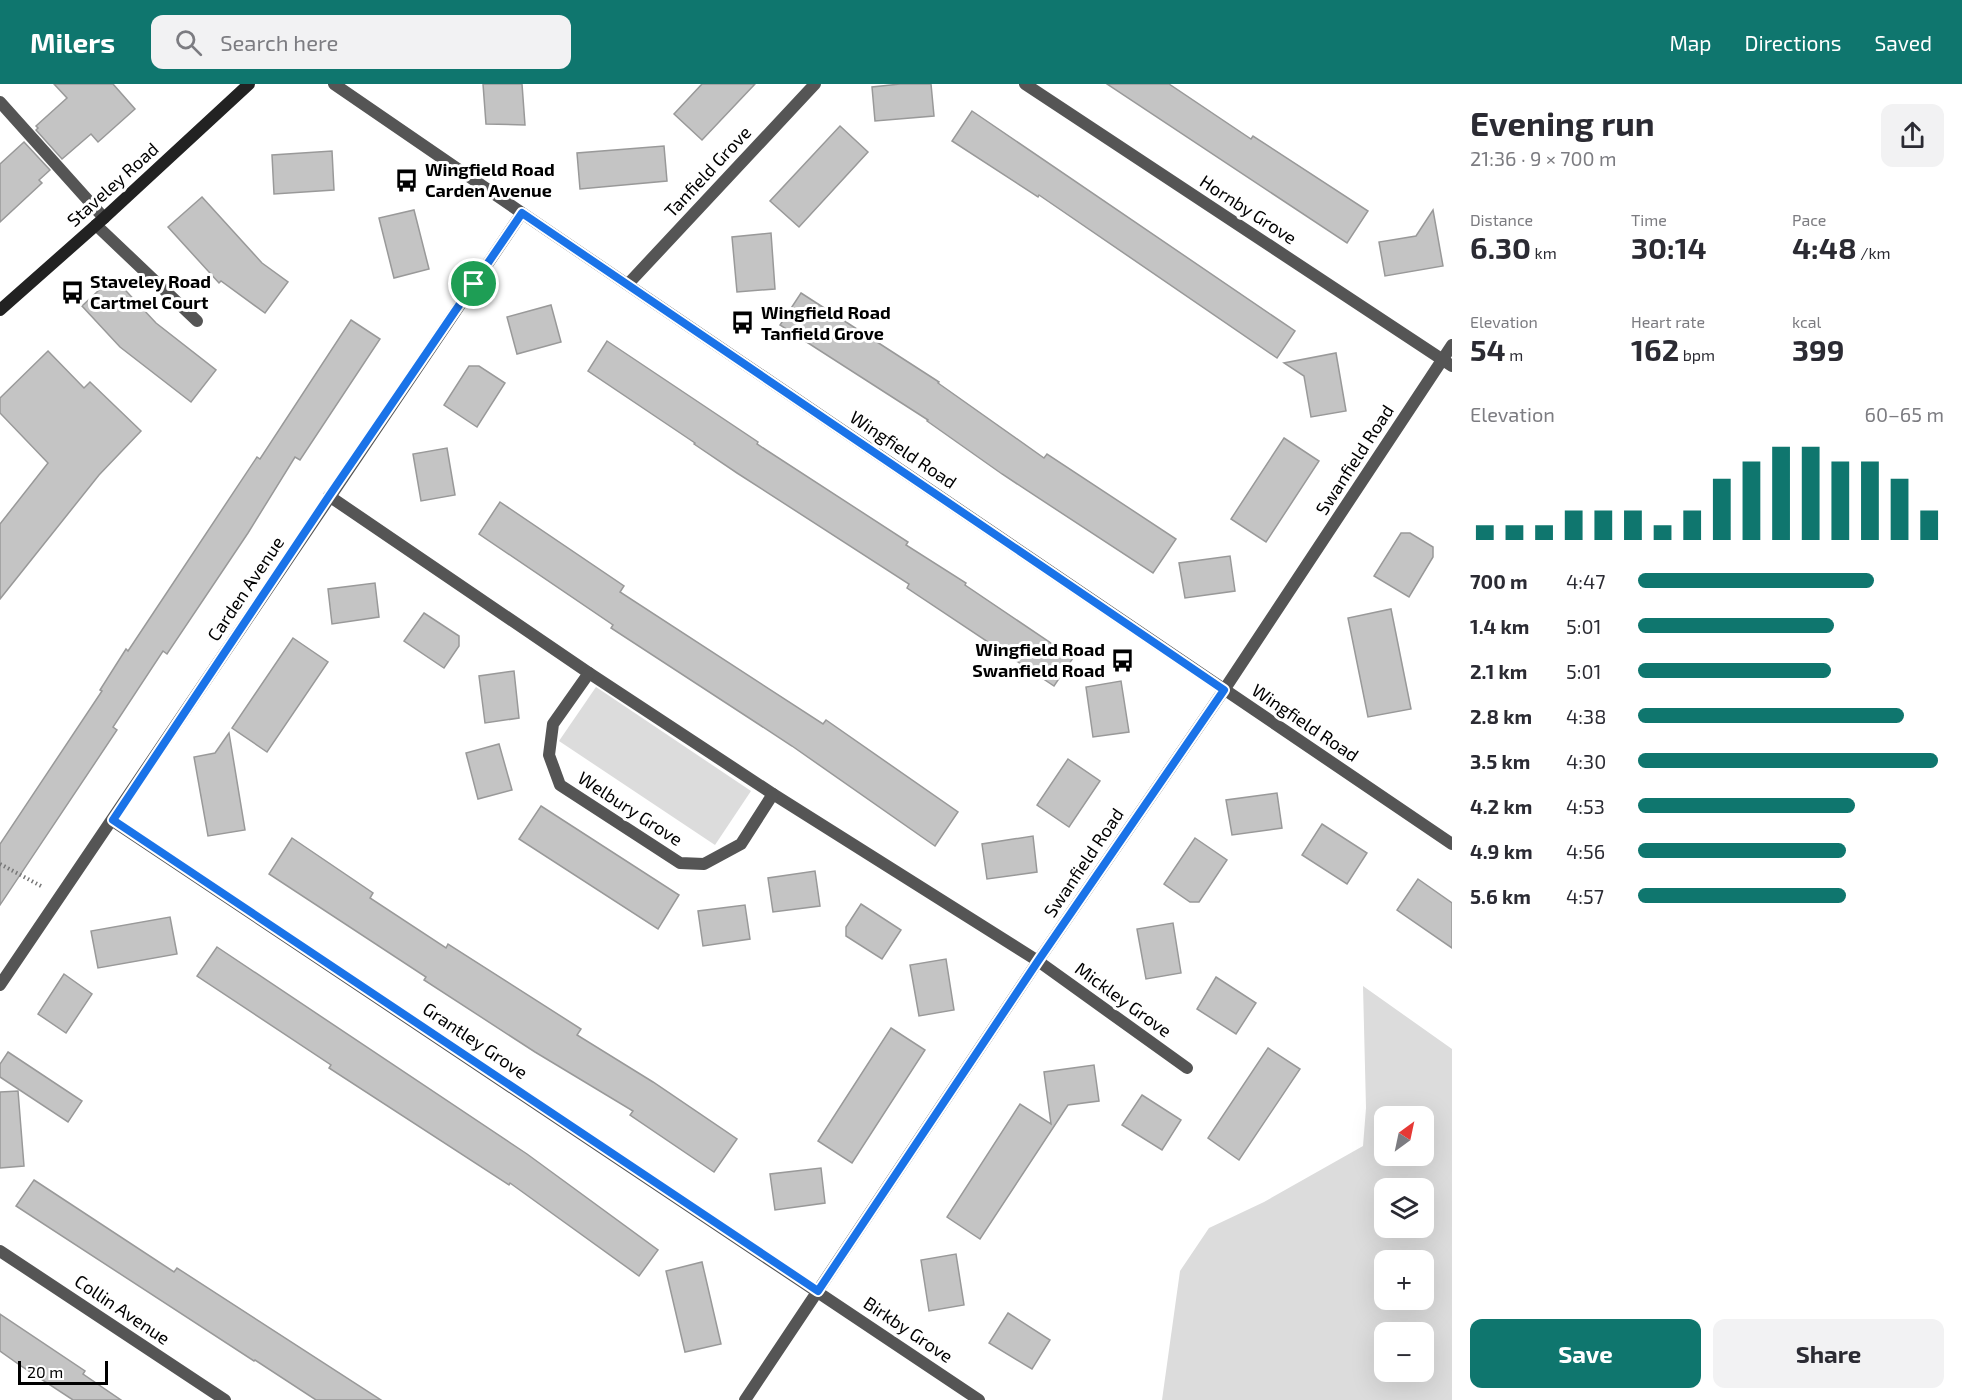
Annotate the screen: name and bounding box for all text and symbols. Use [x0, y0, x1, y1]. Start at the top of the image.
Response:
search box [151, 15, 571, 69]
text: Milers [30, 25, 115, 59]
icon: search [172, 26, 205, 59]
text: Search here [220, 29, 338, 55]
text: Map [1669, 30, 1712, 55]
text: Directions [1745, 30, 1841, 55]
text: Saved [1874, 30, 1932, 55]
text: Evening run [1470, 103, 1655, 143]
button: share [1881, 104, 1944, 167]
street label: Tanfield Grove [659, 121, 755, 222]
street label: Staveley Road [62, 137, 163, 231]
text: 21:36 · 9 × 700 m [1470, 146, 1617, 170]
place label: Wingfield Road Carden Avenue [425, 158, 555, 201]
bus stop icon: Wingfield Road Carden Avenue [394, 167, 420, 193]
street label: Hornby Grove [1196, 170, 1301, 249]
text: Distance [1470, 210, 1533, 229]
text: Time [1631, 210, 1667, 229]
text: Pace [1792, 210, 1826, 229]
text: 6.30 [1470, 229, 1531, 265]
text: 30:14 [1631, 229, 1707, 265]
text: 4:48 [1792, 229, 1857, 265]
text: km [1531, 243, 1557, 262]
text: /km [1857, 243, 1891, 262]
pin [448, 258, 499, 309]
icon: arrive [457, 267, 490, 300]
place label: Staveley Road Cartmel Court [90, 270, 211, 313]
bus stop icon: Staveley Road Cartmel Court [59, 279, 85, 305]
place label: Wingfield Road Tanfield Grove [761, 301, 891, 344]
bus stop icon: Wingfield Road Tanfield Grove [730, 310, 756, 336]
text: Elevation [1470, 312, 1538, 331]
text: Heart rate [1631, 312, 1705, 331]
text: kcal [1792, 312, 1821, 331]
text: 54 [1470, 331, 1506, 367]
text: 162 [1631, 331, 1679, 367]
text: 399 [1792, 331, 1844, 367]
text: m [1506, 345, 1523, 364]
text: bpm [1679, 345, 1715, 364]
street label: Swanfield Road [1310, 400, 1398, 519]
text: Elevation [1470, 402, 1555, 426]
text: 60–65 m [1865, 402, 1944, 426]
street label: Wingfield Road [846, 405, 961, 493]
street label: Carden Avenue [202, 532, 288, 645]
text: 700 m [1470, 569, 1528, 593]
text: 4:47 [1566, 569, 1606, 593]
text: 1.4 km [1470, 614, 1529, 638]
text: 5:01 [1566, 614, 1601, 638]
place label: Wingfield Road Swanfield Road [972, 638, 1105, 681]
bus stop icon: Wingfield Road Swanfield Road [1110, 647, 1136, 673]
text: 2.1 km [1470, 659, 1527, 683]
text: 5:01 [1566, 659, 1601, 683]
street label: Wingfield Road [1248, 678, 1363, 766]
text: 2.8 km [1470, 704, 1532, 728]
text: 4:38 [1566, 704, 1606, 728]
text: 3.5 km [1470, 749, 1530, 773]
text: 4:30 [1566, 749, 1606, 773]
street label: Welbury Grove [574, 766, 687, 850]
text: 4.2 km [1470, 794, 1532, 818]
text: 4:53 [1566, 794, 1605, 818]
street label: Swanfield Road [1039, 804, 1128, 921]
text: 4.9 km [1470, 839, 1533, 863]
text: 4:56 [1566, 839, 1605, 863]
text: 5.6 km [1470, 884, 1531, 908]
text: 4:57 [1566, 884, 1604, 908]
street label: Mickley Grove [1071, 957, 1176, 1042]
street label: Grantley Grove [419, 997, 532, 1083]
north arrow [1374, 1106, 1434, 1166]
map controls [1374, 1106, 1434, 1382]
button: layers [1374, 1178, 1434, 1238]
button: + [1374, 1250, 1434, 1310]
street label: Collin Avenue [71, 1269, 174, 1349]
street label: Birkby Grove [860, 1291, 957, 1367]
button: Save [1470, 1319, 1701, 1388]
button: Share [1713, 1319, 1944, 1388]
button: − [1374, 1322, 1434, 1382]
scale bar [18, 1358, 108, 1386]
text: 20 m [27, 1362, 63, 1381]

